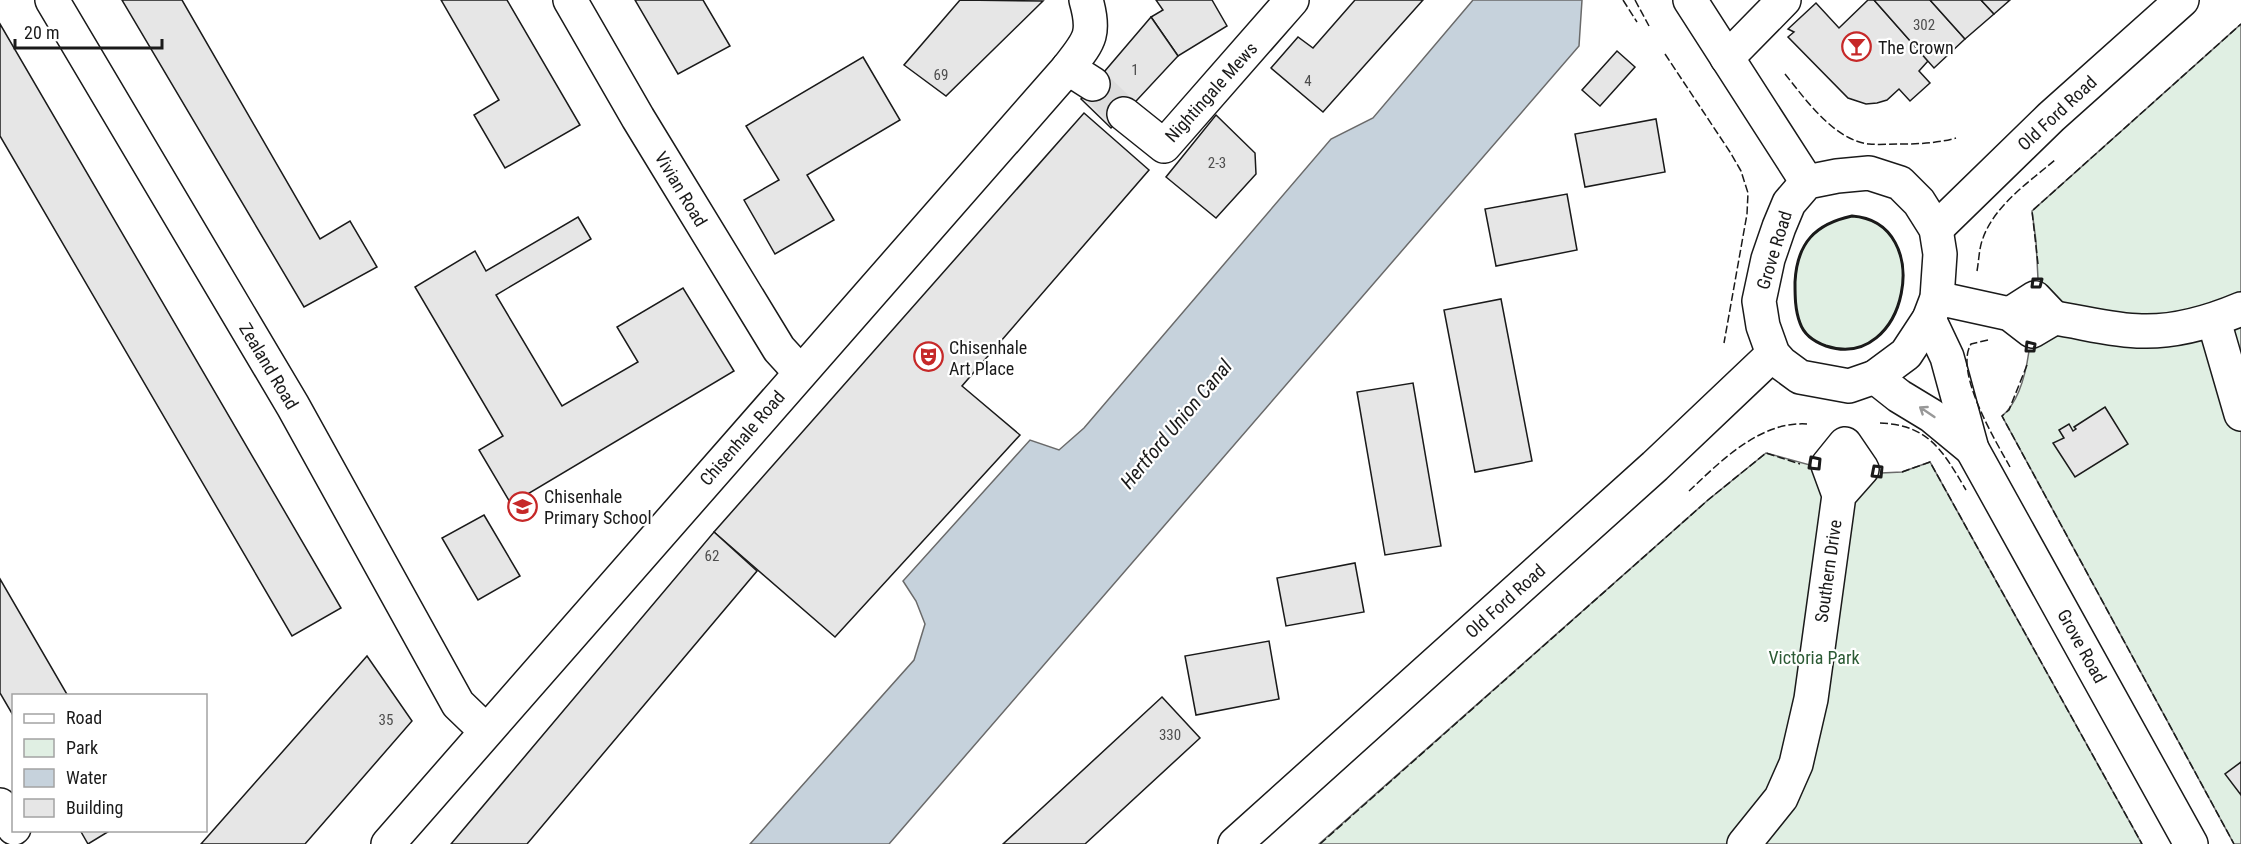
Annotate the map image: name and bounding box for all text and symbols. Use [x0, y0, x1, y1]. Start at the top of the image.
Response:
scale bar [15, 12, 162, 50]
house number: 302 [1913, 16, 1935, 34]
text: 20 m [24, 22, 59, 43]
bar icon: The Crown [1841, 31, 1873, 63]
place label: The Crown [1878, 37, 1954, 58]
street label: Nightingale Mews [1161, 38, 1261, 146]
house number: 1 [1131, 61, 1139, 79]
house number: 69 [934, 66, 948, 84]
street label: Old Ford Road [2013, 71, 2101, 155]
house number: 4 [1304, 72, 1312, 90]
street label: Vivian Road [650, 148, 712, 230]
house number: 2-3 [1208, 154, 1226, 172]
street label: Grove Road [1752, 208, 1796, 292]
street label: Zealand Road [235, 319, 303, 413]
place label: Chisenhale Art Place [949, 337, 1027, 379]
theatre icon: Chisenhale Art Place [912, 341, 944, 373]
water label: Hertford Union Canal [1115, 354, 1237, 493]
street label: Chisenhale Road [695, 386, 789, 490]
one-way arrow [1919, 406, 1935, 418]
place label: Chisenhale Primary School [544, 486, 652, 528]
school or university icon: Chisenhale Primary School [507, 490, 539, 522]
street label: Southern Drive [1810, 518, 1846, 624]
house number: 62 [705, 547, 719, 565]
street label: Old Ford Road [1461, 560, 1549, 642]
street label: Grove Road [2053, 605, 2111, 687]
park label: Victoria Park [1768, 647, 1860, 668]
legend [12, 694, 207, 832]
text: Road [66, 707, 102, 728]
house number: 35 [379, 711, 393, 729]
house number: 330 [1159, 726, 1181, 744]
text: Park [66, 737, 98, 758]
text: Water [66, 767, 108, 788]
text: Building [66, 797, 123, 818]

